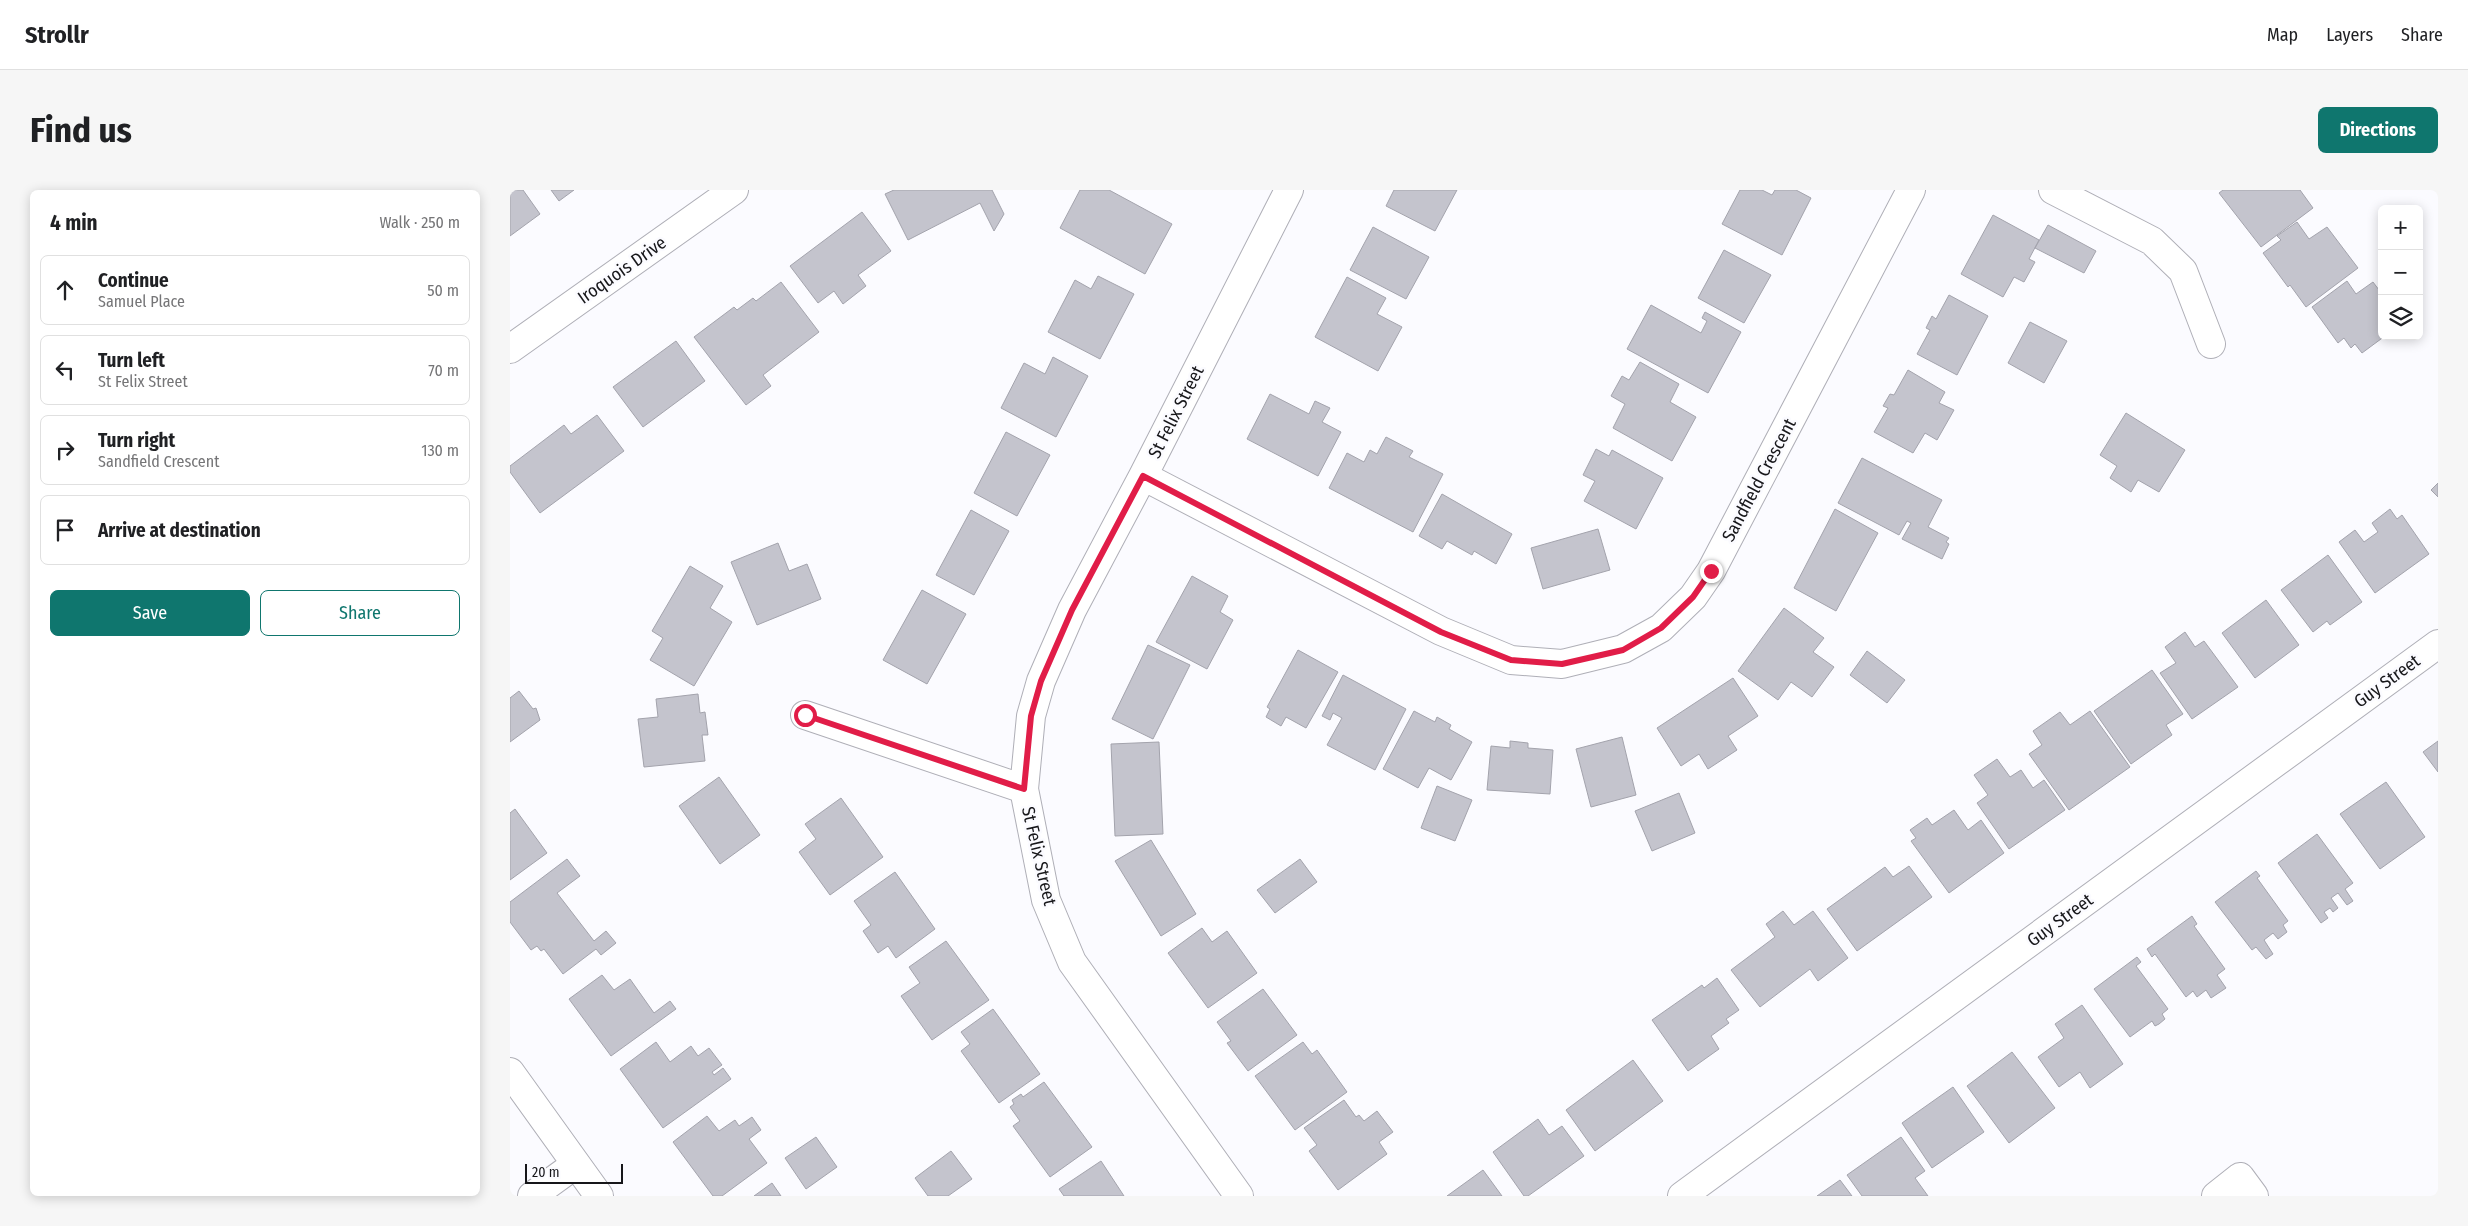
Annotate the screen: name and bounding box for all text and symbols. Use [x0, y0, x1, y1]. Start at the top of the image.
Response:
text: Strollr [25, 21, 89, 49]
text: Map [2267, 24, 2298, 46]
text: Layers [2326, 24, 2373, 46]
text: Share [2401, 24, 2443, 46]
button: Directions [2318, 107, 2438, 153]
text: Find us [30, 109, 132, 151]
map controls [2378, 205, 2423, 340]
button: + [2378, 205, 2423, 250]
text: 4 min [50, 210, 98, 236]
text: Walk · 250 m [379, 213, 460, 232]
street label: Iroquois Drive [573, 231, 671, 309]
button: − [2378, 250, 2423, 295]
text: Continue [98, 269, 169, 292]
icon: ahead [51, 276, 79, 304]
text: 50 m [427, 281, 459, 300]
text: Samuel Place [98, 292, 185, 311]
button: layers [2378, 295, 2423, 340]
text: Turn left [98, 349, 165, 372]
icon: left [51, 356, 79, 384]
text: 70 m [428, 361, 459, 380]
street label: St Felix Street [1143, 362, 1209, 462]
text: St Felix Street [98, 372, 188, 391]
street label: Sandfield Crescent [1717, 414, 1801, 545]
text: Turn right [98, 429, 175, 452]
icon: right [51, 436, 79, 464]
text: 130 m [421, 441, 459, 460]
text: Sandfield Crescent [98, 452, 219, 471]
icon: arrive [51, 516, 79, 544]
text: Arrive at destination [98, 519, 261, 542]
route end [1700, 560, 1723, 583]
button: Save [50, 590, 250, 636]
button: Share [260, 590, 460, 636]
street label: Guy Street [2350, 650, 2424, 712]
route start [794, 704, 817, 727]
street label: St Felix Street [1017, 804, 1061, 908]
street label: Guy Street [2023, 889, 2097, 951]
scale bar [525, 1161, 622, 1184]
text: 20 m [532, 1164, 560, 1181]

